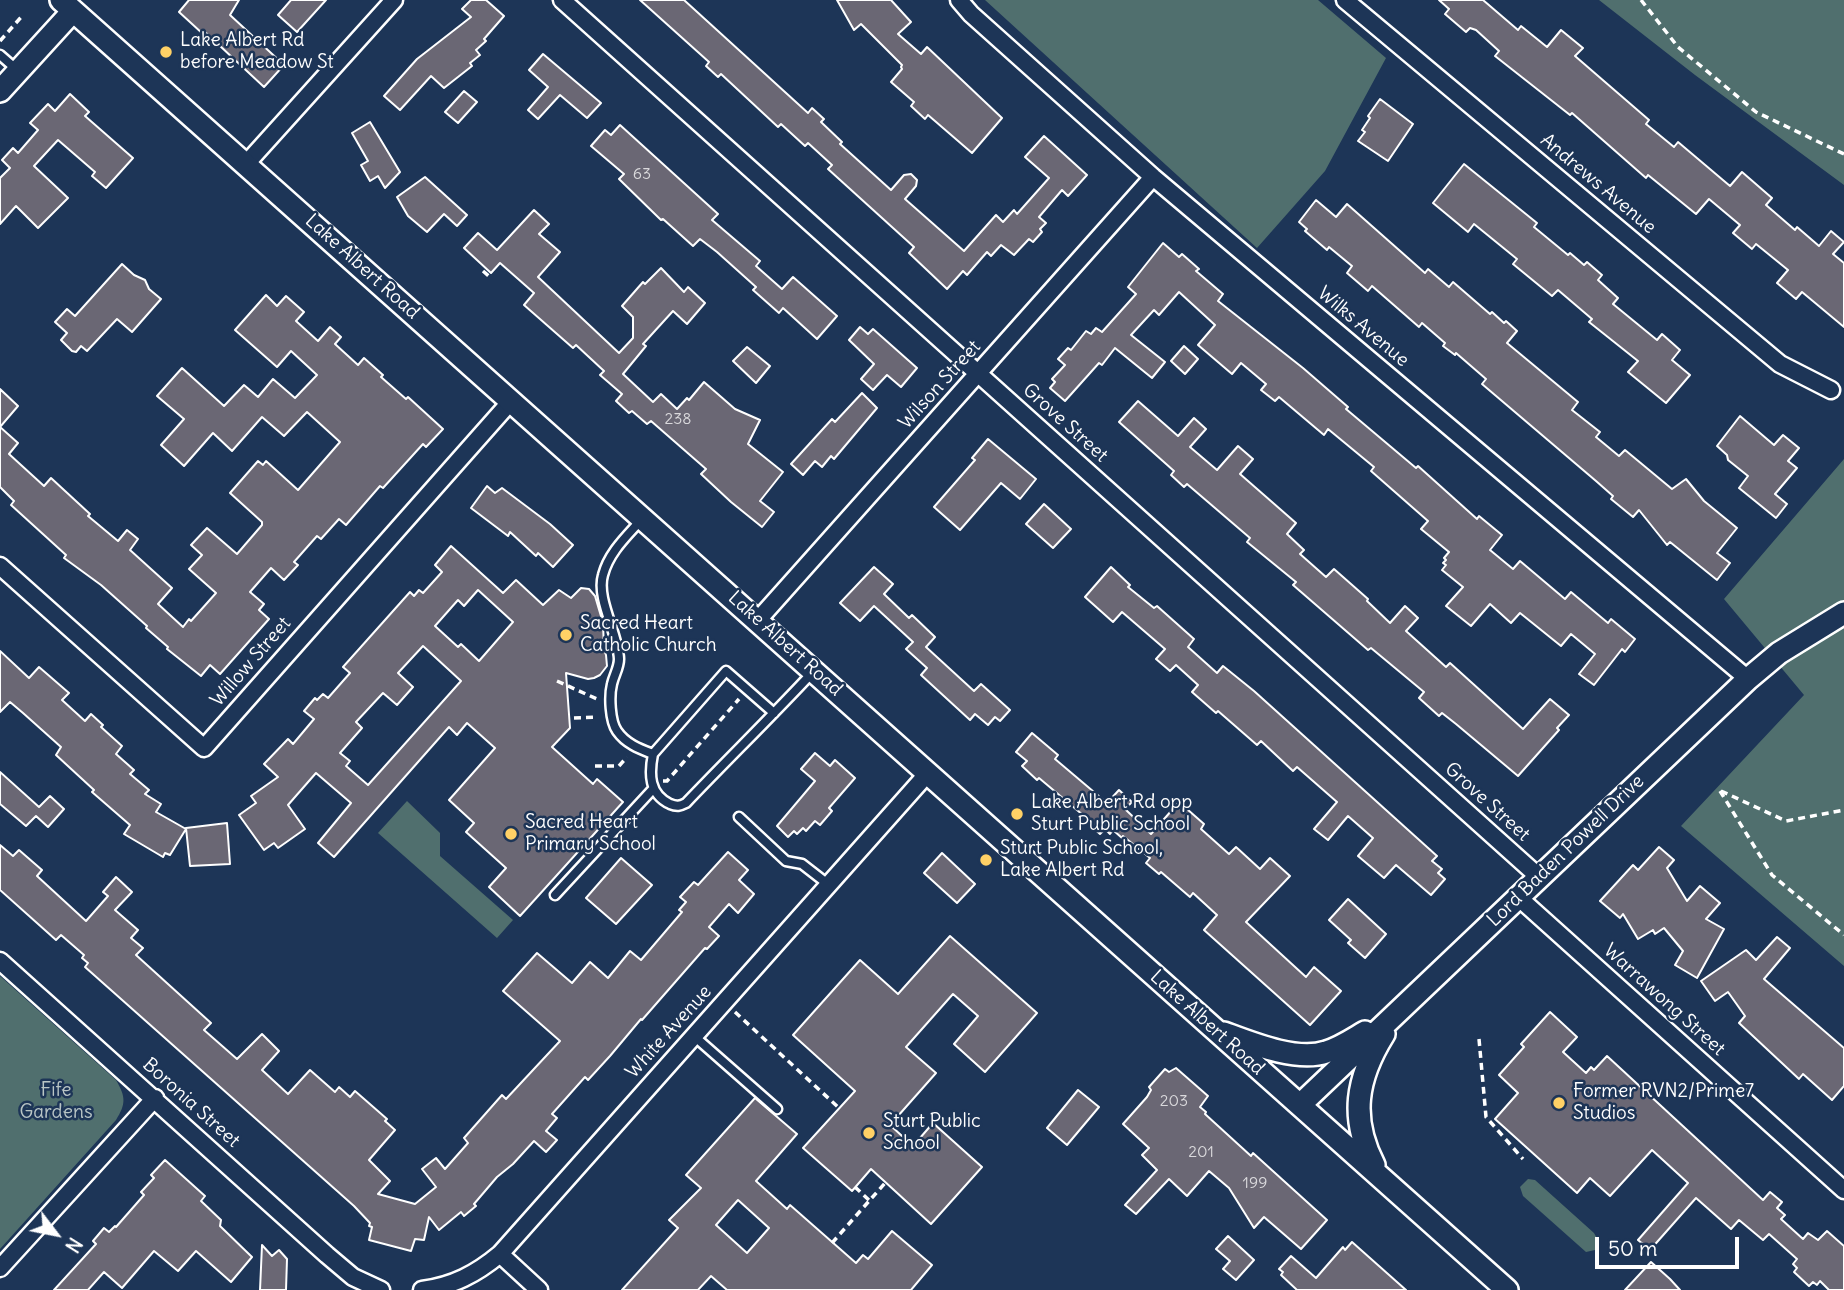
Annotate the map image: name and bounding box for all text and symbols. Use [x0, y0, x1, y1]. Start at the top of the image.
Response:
place label: Lake Albert Rd before Meadow St [180, 30, 334, 74]
marker: Lake Albert Rd before Meadow St [158, 44, 174, 60]
street label: Andrews Avenue [1536, 129, 1660, 239]
house number: 63 [633, 164, 651, 184]
street label: Lake Albert Road [300, 210, 424, 324]
street label: Wilks Avenue [1313, 282, 1413, 372]
street label: Wilson Street [894, 336, 986, 434]
street label: Grove Street [1018, 379, 1112, 467]
house number: 238 [664, 409, 692, 429]
street label: Lake Albert Road [723, 587, 847, 701]
street label: Willow Street [206, 613, 296, 711]
place label: Sacred Heart Catholic Church [580, 613, 717, 657]
marker: Sacred Heart Catholic Church [558, 627, 574, 643]
street label: Grove Street [1440, 758, 1534, 846]
street label: Lord Baden Powell Drive [1483, 770, 1649, 932]
place label: Lake Albert Rd opp Sturt Public School [1031, 792, 1192, 836]
marker: Lake Albert Rd opp Sturt Public School [1009, 806, 1025, 822]
place label: Sacred Heart Primary School [525, 812, 656, 856]
marker: Sacred Heart Primary School [503, 826, 519, 842]
place label: Sturt Public School, Lake Albert Rd [1000, 838, 1163, 882]
marker: Sturt Public School, Lake Albert Rd [978, 852, 994, 868]
street label: Warrawong Street [1598, 939, 1730, 1061]
street label: Lake Albert Road [1145, 966, 1269, 1080]
street label: White Avenue [621, 981, 717, 1083]
street label: Boronia Street [138, 1053, 244, 1153]
park label: Fife Gardens [19, 1080, 93, 1124]
place label: Former RVN2/Prime7 Studios [1573, 1081, 1754, 1125]
house number: 203 [1160, 1091, 1188, 1111]
marker: Former RVN2/Prime7 Studios [1551, 1095, 1567, 1111]
place label: Sturt Public School [883, 1111, 981, 1155]
marker: Sturt Public School [861, 1125, 877, 1141]
house number: 201 [1188, 1142, 1214, 1162]
house number: 199 [1243, 1173, 1267, 1193]
north arrow [21, 1199, 91, 1269]
scale bar [1599, 1224, 1742, 1268]
text: N [60, 1233, 87, 1257]
text: 50 m [1608, 1235, 1657, 1262]

